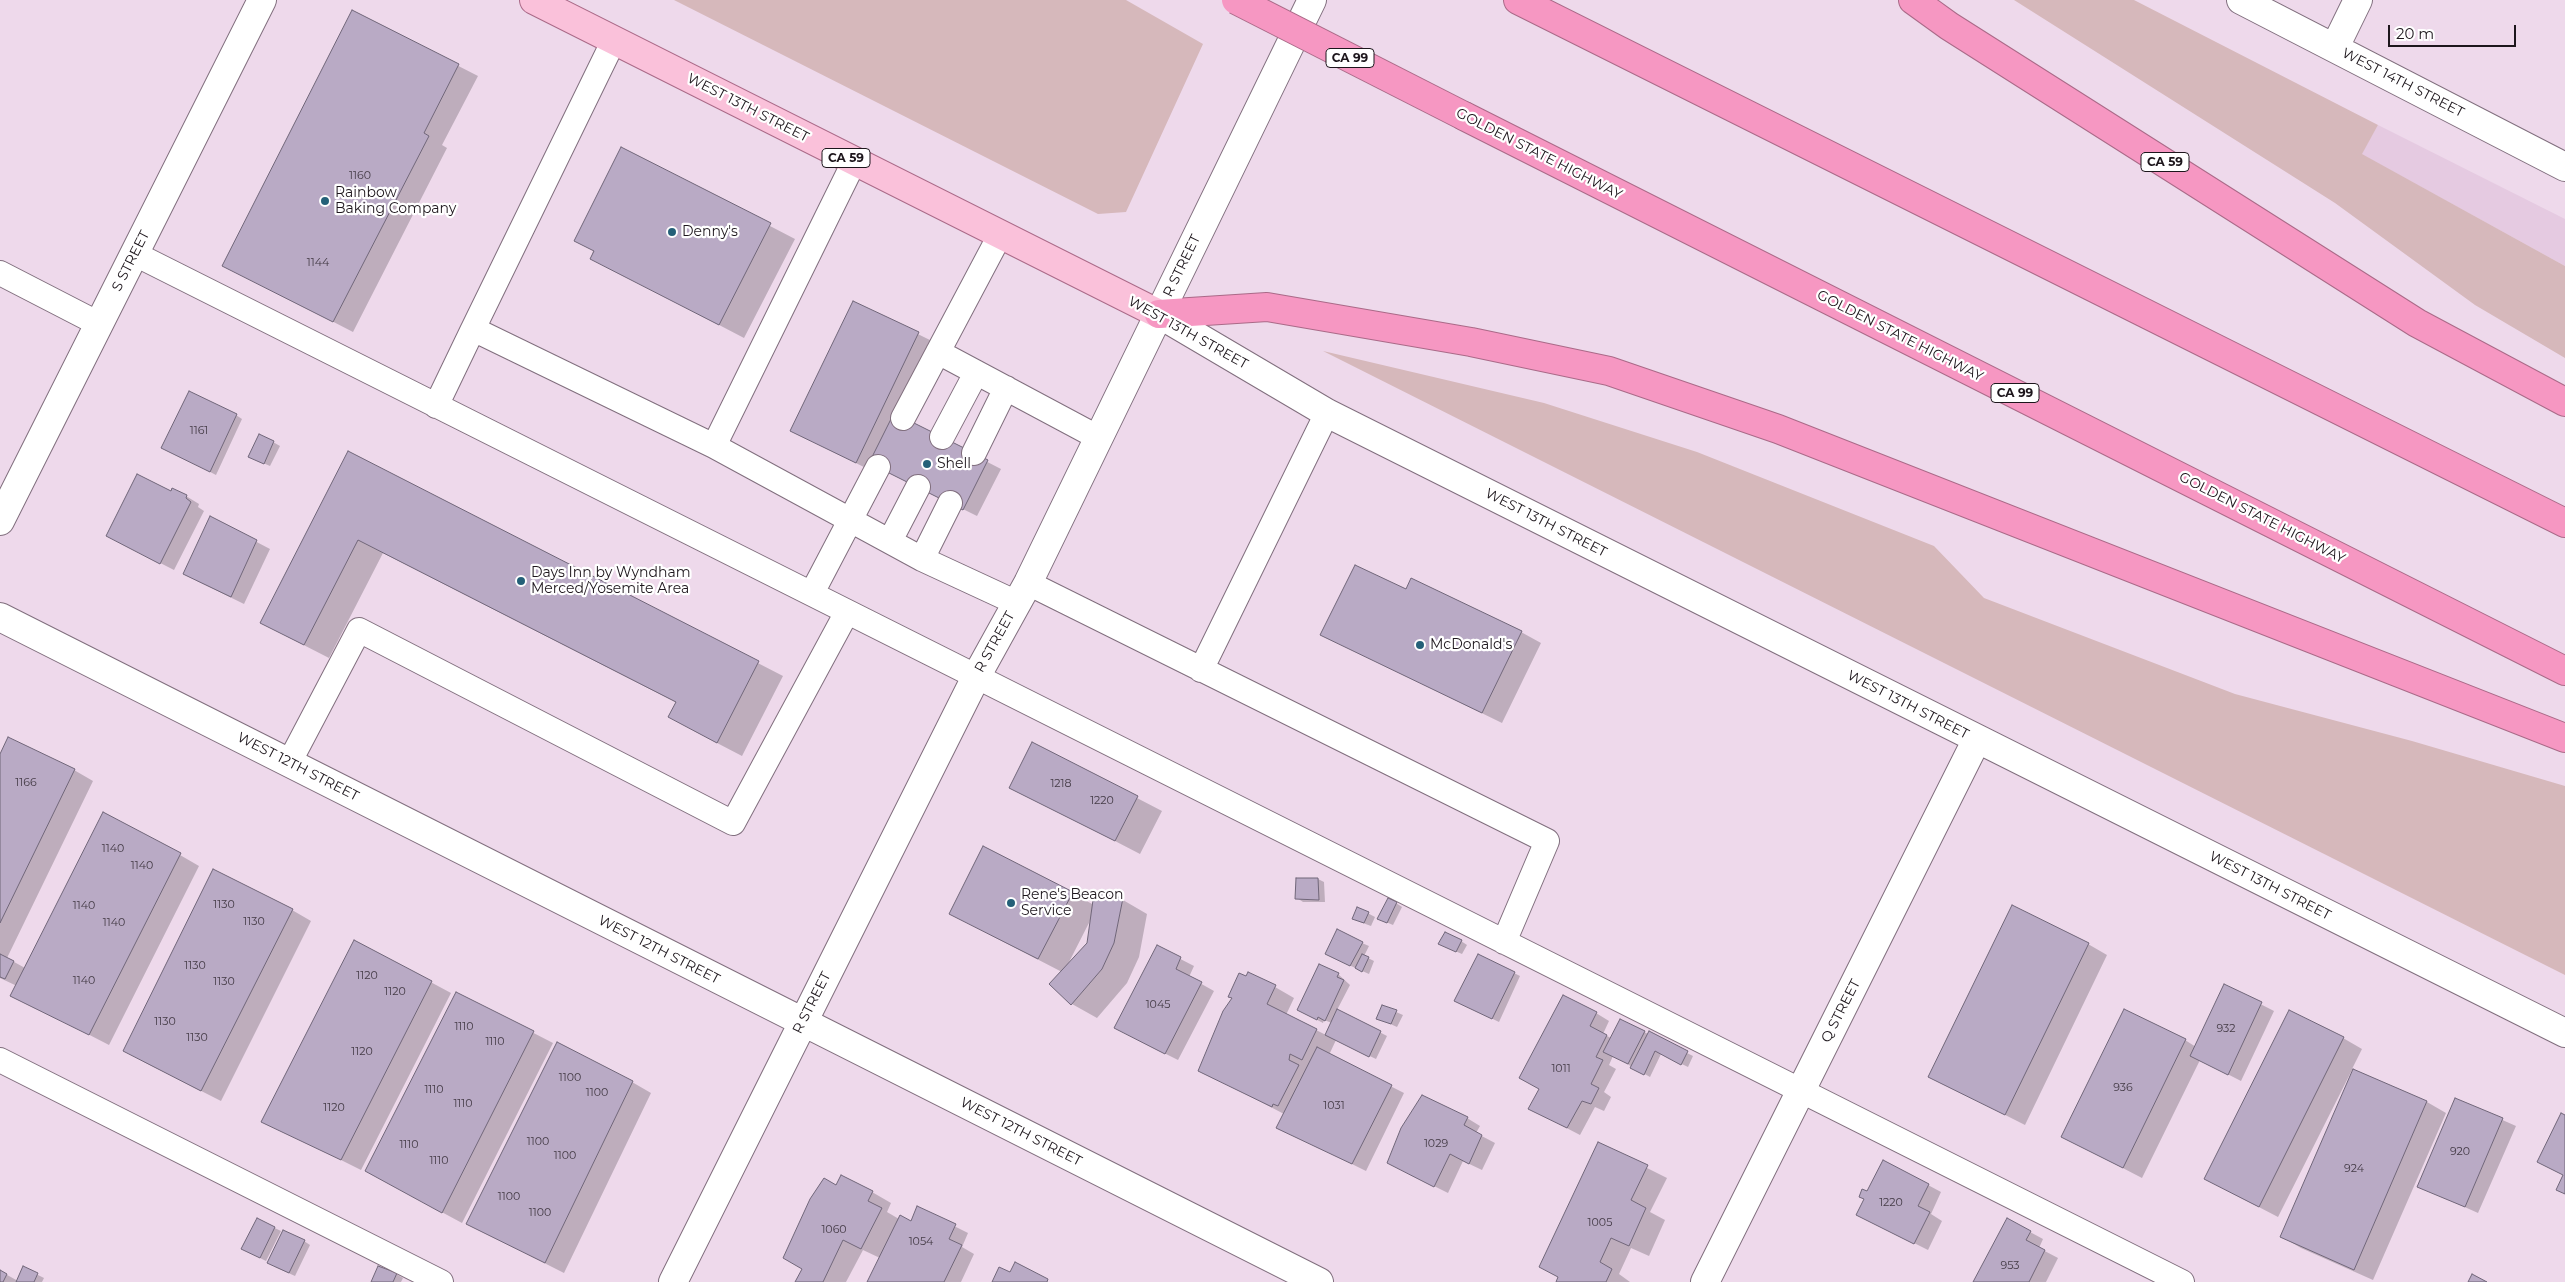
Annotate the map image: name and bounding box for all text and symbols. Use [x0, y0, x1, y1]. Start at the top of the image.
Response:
scale bar [2390, 15, 2518, 47]
text: 20 m [2396, 24, 2434, 43]
street label: WEST 14TH STREET [2339, 45, 2467, 121]
road number: CA 99 [1326, 48, 1374, 68]
street label: WEST 13TH STREET [684, 70, 812, 146]
street label: GOLDEN STATE HIGHWAY [1453, 105, 1625, 203]
road number: CA 59 [822, 148, 870, 168]
road number: CA 59 [2141, 152, 2189, 172]
house number: 1160 [349, 169, 371, 183]
place label: Rainbow Baking Company [335, 185, 456, 218]
marker: Rainbow Baking Company [319, 195, 331, 207]
place label: Denny's [682, 224, 738, 240]
marker: Denny's [666, 226, 678, 238]
street label: S STREET [109, 228, 153, 294]
street label: R STREET [1160, 232, 1204, 300]
house number: 1144 [307, 256, 329, 270]
street label: GOLDEN STATE HIGHWAY [1814, 287, 1986, 385]
street label: WEST 13TH STREET [1125, 293, 1251, 373]
road number: CA 99 [1991, 383, 2039, 402]
house number: 1161 [190, 424, 208, 438]
place label: Shell [937, 456, 971, 472]
marker: Shell [921, 458, 933, 470]
street label: GOLDEN STATE HIGHWAY [2176, 469, 2348, 567]
street label: WEST 13TH STREET [1482, 485, 1610, 561]
place label: Days Inn by Wyndham Merced/Yosemite Area [531, 565, 691, 598]
marker: Days Inn by Wyndham Merced/Yosemite Area [515, 575, 527, 587]
street label: R STREET [971, 609, 1019, 675]
place label: McDonald's [1430, 637, 1512, 653]
marker: McDonald's [1414, 639, 1426, 651]
street label: WEST 13TH STREET [1844, 667, 1972, 743]
street label: WEST 12TH STREET [234, 729, 362, 805]
house number: 1166 [15, 776, 37, 790]
house number: 1218 [1050, 777, 1072, 791]
house number: 1220 [1090, 794, 1114, 808]
house number: 1140 [102, 842, 124, 856]
street label: WEST 13TH STREET [2206, 848, 2334, 924]
house number: 1140 [131, 859, 153, 873]
place label: Rene's Beacon Service [1021, 887, 1124, 920]
marker: Rene's Beacon Service [1005, 897, 1017, 909]
house number: 1130 [213, 898, 235, 912]
house number: 1140 [73, 899, 95, 913]
street label: WEST 12TH STREET [595, 912, 723, 988]
house number: 1130 [243, 915, 265, 929]
house number: 1140 [103, 916, 125, 930]
house number: 1130 [184, 959, 206, 973]
house number: 1120 [356, 969, 378, 983]
street label: R STREET [789, 969, 835, 1037]
house number: 1140 [73, 974, 95, 988]
house number: 1130 [213, 975, 235, 989]
street label: Q STREET [1818, 977, 1864, 1045]
house number: 1120 [384, 985, 406, 999]
house number: 1045 [1146, 998, 1170, 1012]
house number: 1130 [154, 1015, 176, 1029]
house number: 1110 [454, 1020, 474, 1034]
house number: 932 [2217, 1022, 2235, 1036]
house number: 1130 [186, 1031, 208, 1045]
house number: 1110 [485, 1035, 505, 1049]
house number: 1120 [351, 1045, 373, 1059]
house number: 1011 [1551, 1062, 1571, 1076]
house number: 1100 [559, 1071, 581, 1085]
house number: 936 [2113, 1081, 2133, 1095]
house number: 1110 [424, 1083, 444, 1097]
house number: 1100 [586, 1086, 608, 1100]
street label: WEST 12TH STREET [957, 1094, 1085, 1170]
house number: 1110 [453, 1097, 473, 1111]
house number: 1031 [1323, 1099, 1345, 1113]
house number: 1120 [323, 1101, 345, 1115]
house number: 1100 [527, 1135, 549, 1149]
house number: 1029 [1424, 1137, 1448, 1151]
house number: 1110 [399, 1138, 419, 1152]
house number: 920 [2450, 1145, 2470, 1159]
house number: 1100 [554, 1149, 576, 1163]
house number: 1110 [429, 1154, 449, 1168]
house number: 924 [2344, 1162, 2364, 1176]
house number: 1100 [498, 1190, 520, 1204]
house number: 1220 [1879, 1196, 1903, 1210]
house number: 1100 [529, 1206, 551, 1220]
house number: 1005 [1588, 1216, 1612, 1230]
house number: 1060 [821, 1223, 847, 1237]
house number: 1054 [909, 1235, 933, 1249]
house number: 953 [2000, 1259, 2020, 1273]

